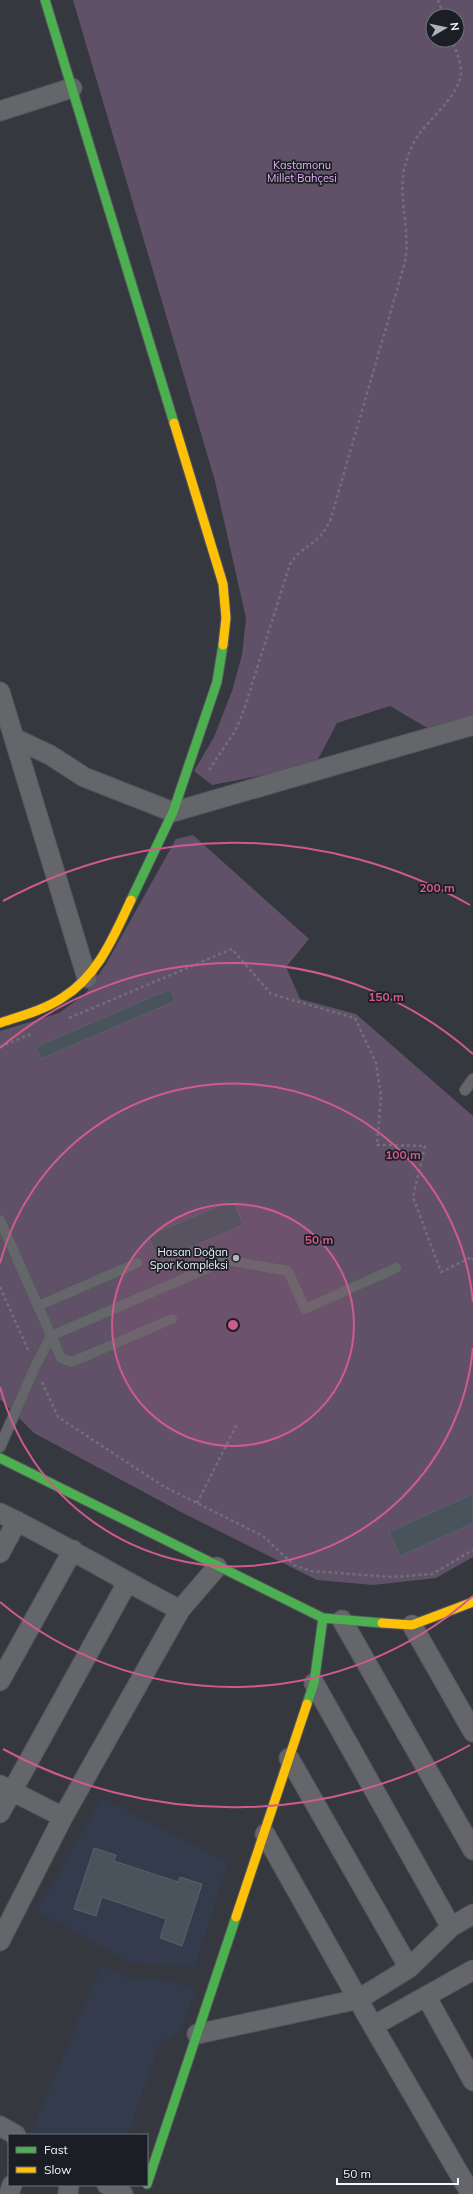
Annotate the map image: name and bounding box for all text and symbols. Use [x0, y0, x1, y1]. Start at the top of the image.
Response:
north arrow [425, 8, 465, 48]
text: N [447, 21, 462, 32]
park label: Kastamonu Millet Bahçesi [267, 158, 337, 185]
text: 200 m [419, 880, 455, 895]
text: 150 m [368, 989, 404, 1004]
text: 100 m [385, 1147, 421, 1162]
text: 50 m [305, 1232, 333, 1247]
place label: Hasan Doğan Spor Kompleksi [150, 1245, 228, 1272]
marker: Hasan Doğan Spor Kompleksi [231, 1253, 241, 1263]
centre of rings [226, 1318, 240, 1332]
legend [8, 2134, 148, 2186]
text: Fast [44, 2142, 68, 2157]
scale bar [337, 2160, 458, 2186]
text: Slow [44, 2162, 72, 2177]
text: 50 m [343, 2166, 371, 2181]

